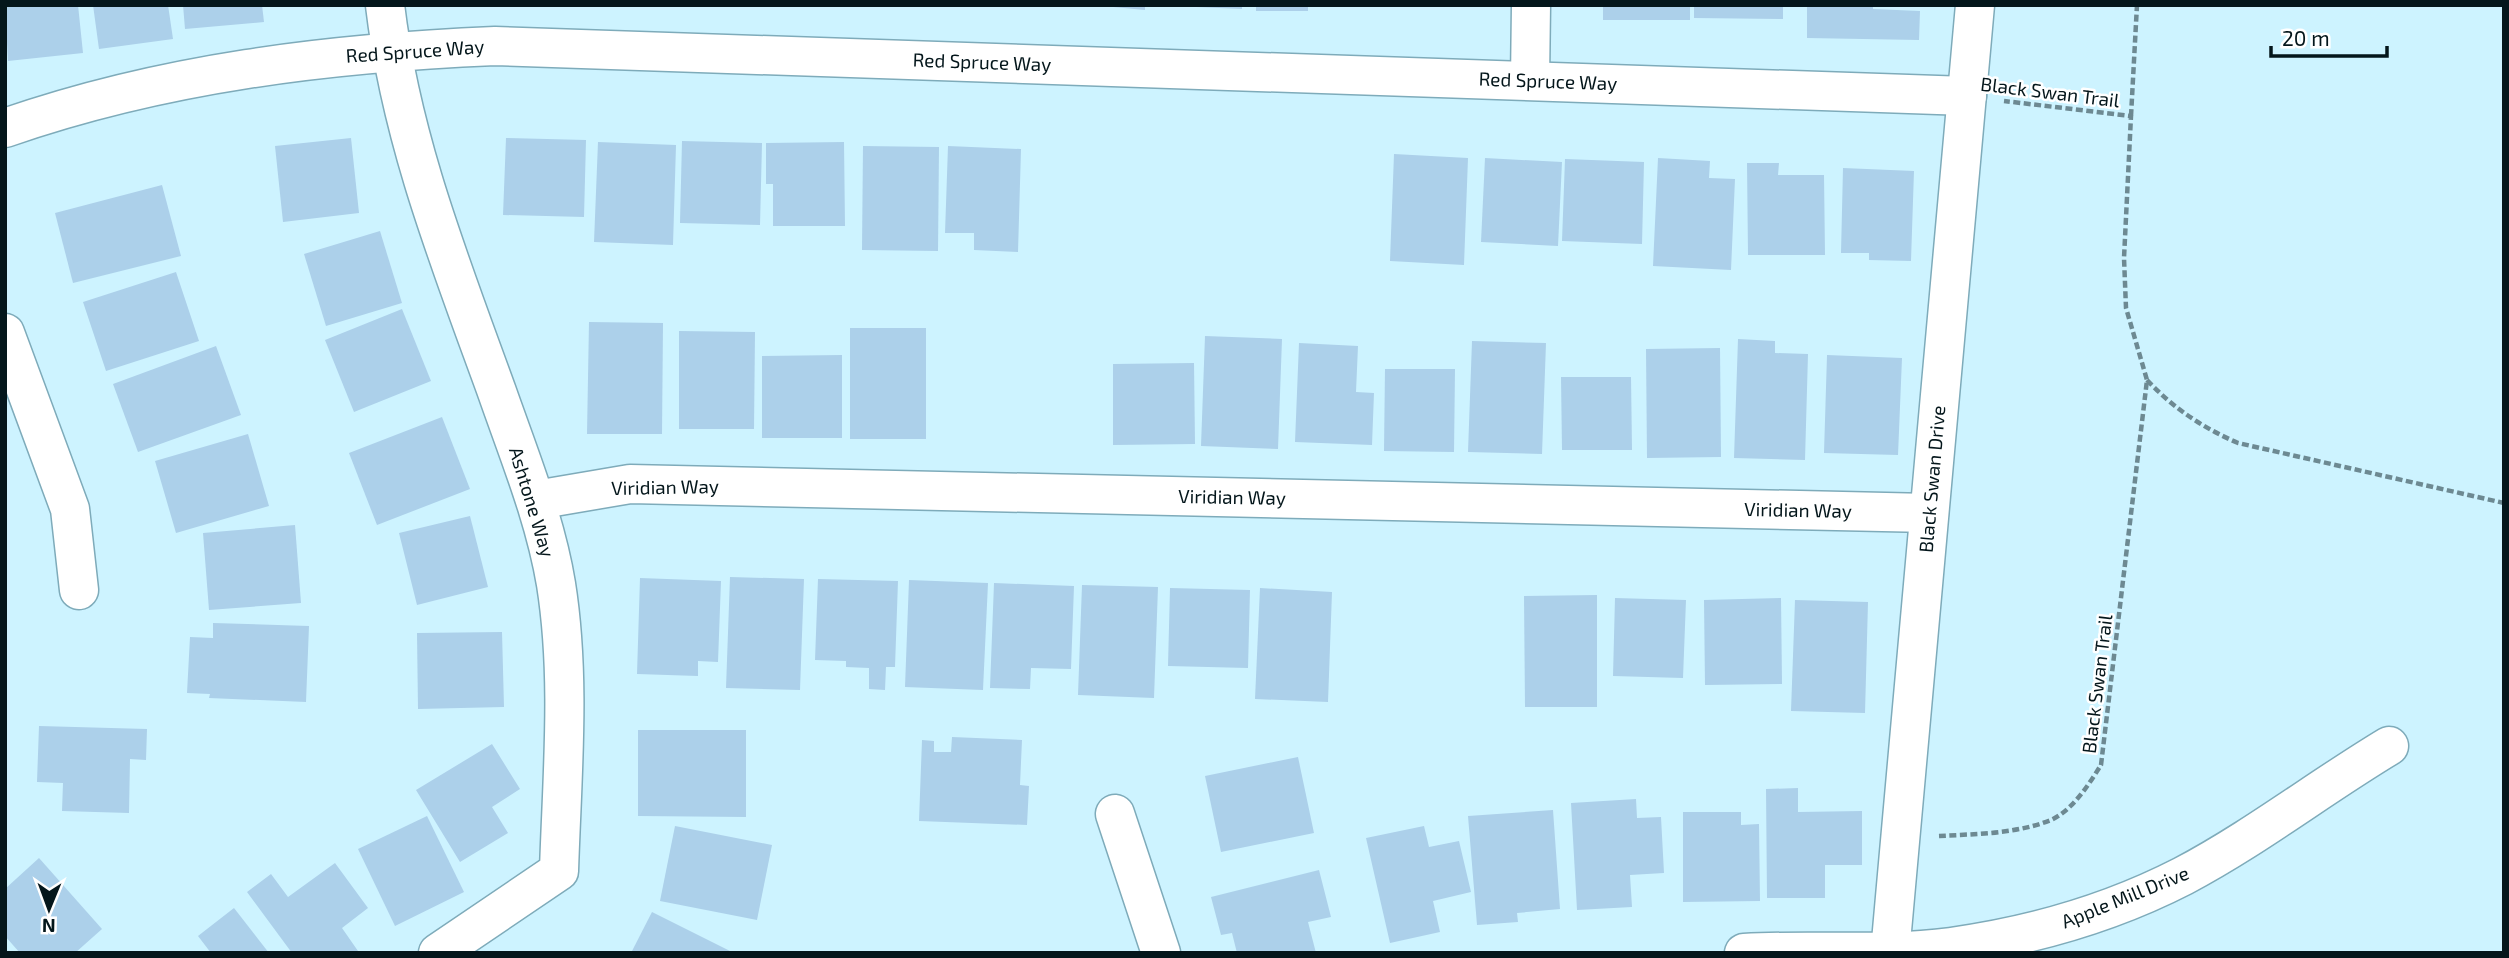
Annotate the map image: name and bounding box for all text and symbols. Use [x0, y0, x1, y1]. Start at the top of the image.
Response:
scale bar [2271, 14, 2386, 58]
text: 20 m [2282, 25, 2330, 50]
street label: Red Spruce Way [345, 34, 485, 67]
street label: Red Spruce Way [912, 48, 1052, 75]
street label: Red Spruce Way [1478, 67, 1618, 94]
street label: Black Swan Trail [1979, 72, 2121, 111]
street label: Black Swan Drive [1914, 404, 1949, 554]
street label: Ashtone Way [505, 444, 560, 560]
street label: Viridian Way [611, 474, 719, 499]
street label: Viridian Way [1178, 484, 1286, 509]
street label: Viridian Way [1744, 497, 1852, 522]
street label: Black Swan Trail [2077, 613, 2116, 755]
street label: Apple Mill Drive [2058, 860, 2192, 933]
north arrow [14, 874, 84, 944]
text: N [42, 915, 56, 938]

